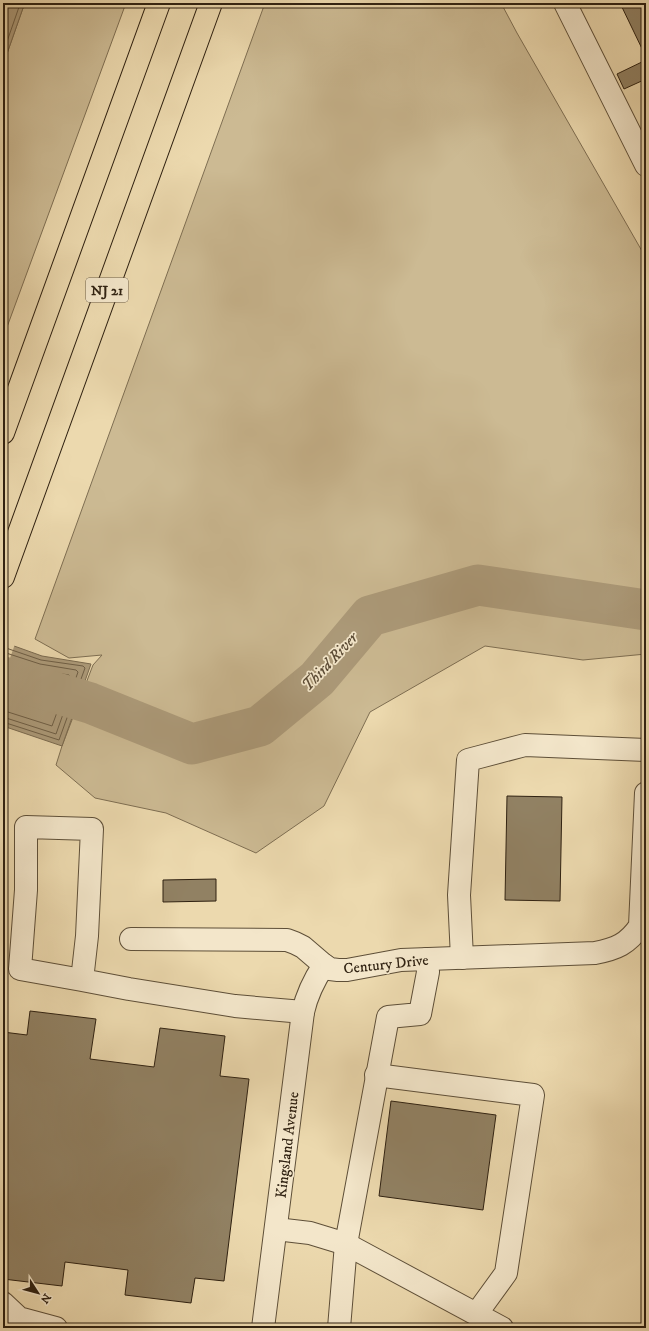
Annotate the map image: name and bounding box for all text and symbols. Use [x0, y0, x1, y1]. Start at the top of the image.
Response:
road number: NJ 21 [86, 278, 128, 302]
water label: Third River [298, 627, 363, 695]
street label: Century Drive [343, 951, 429, 978]
street label: Kingsland Avenue [272, 1091, 303, 1199]
north arrow [18, 1273, 58, 1313]
text: N [37, 1291, 54, 1306]

